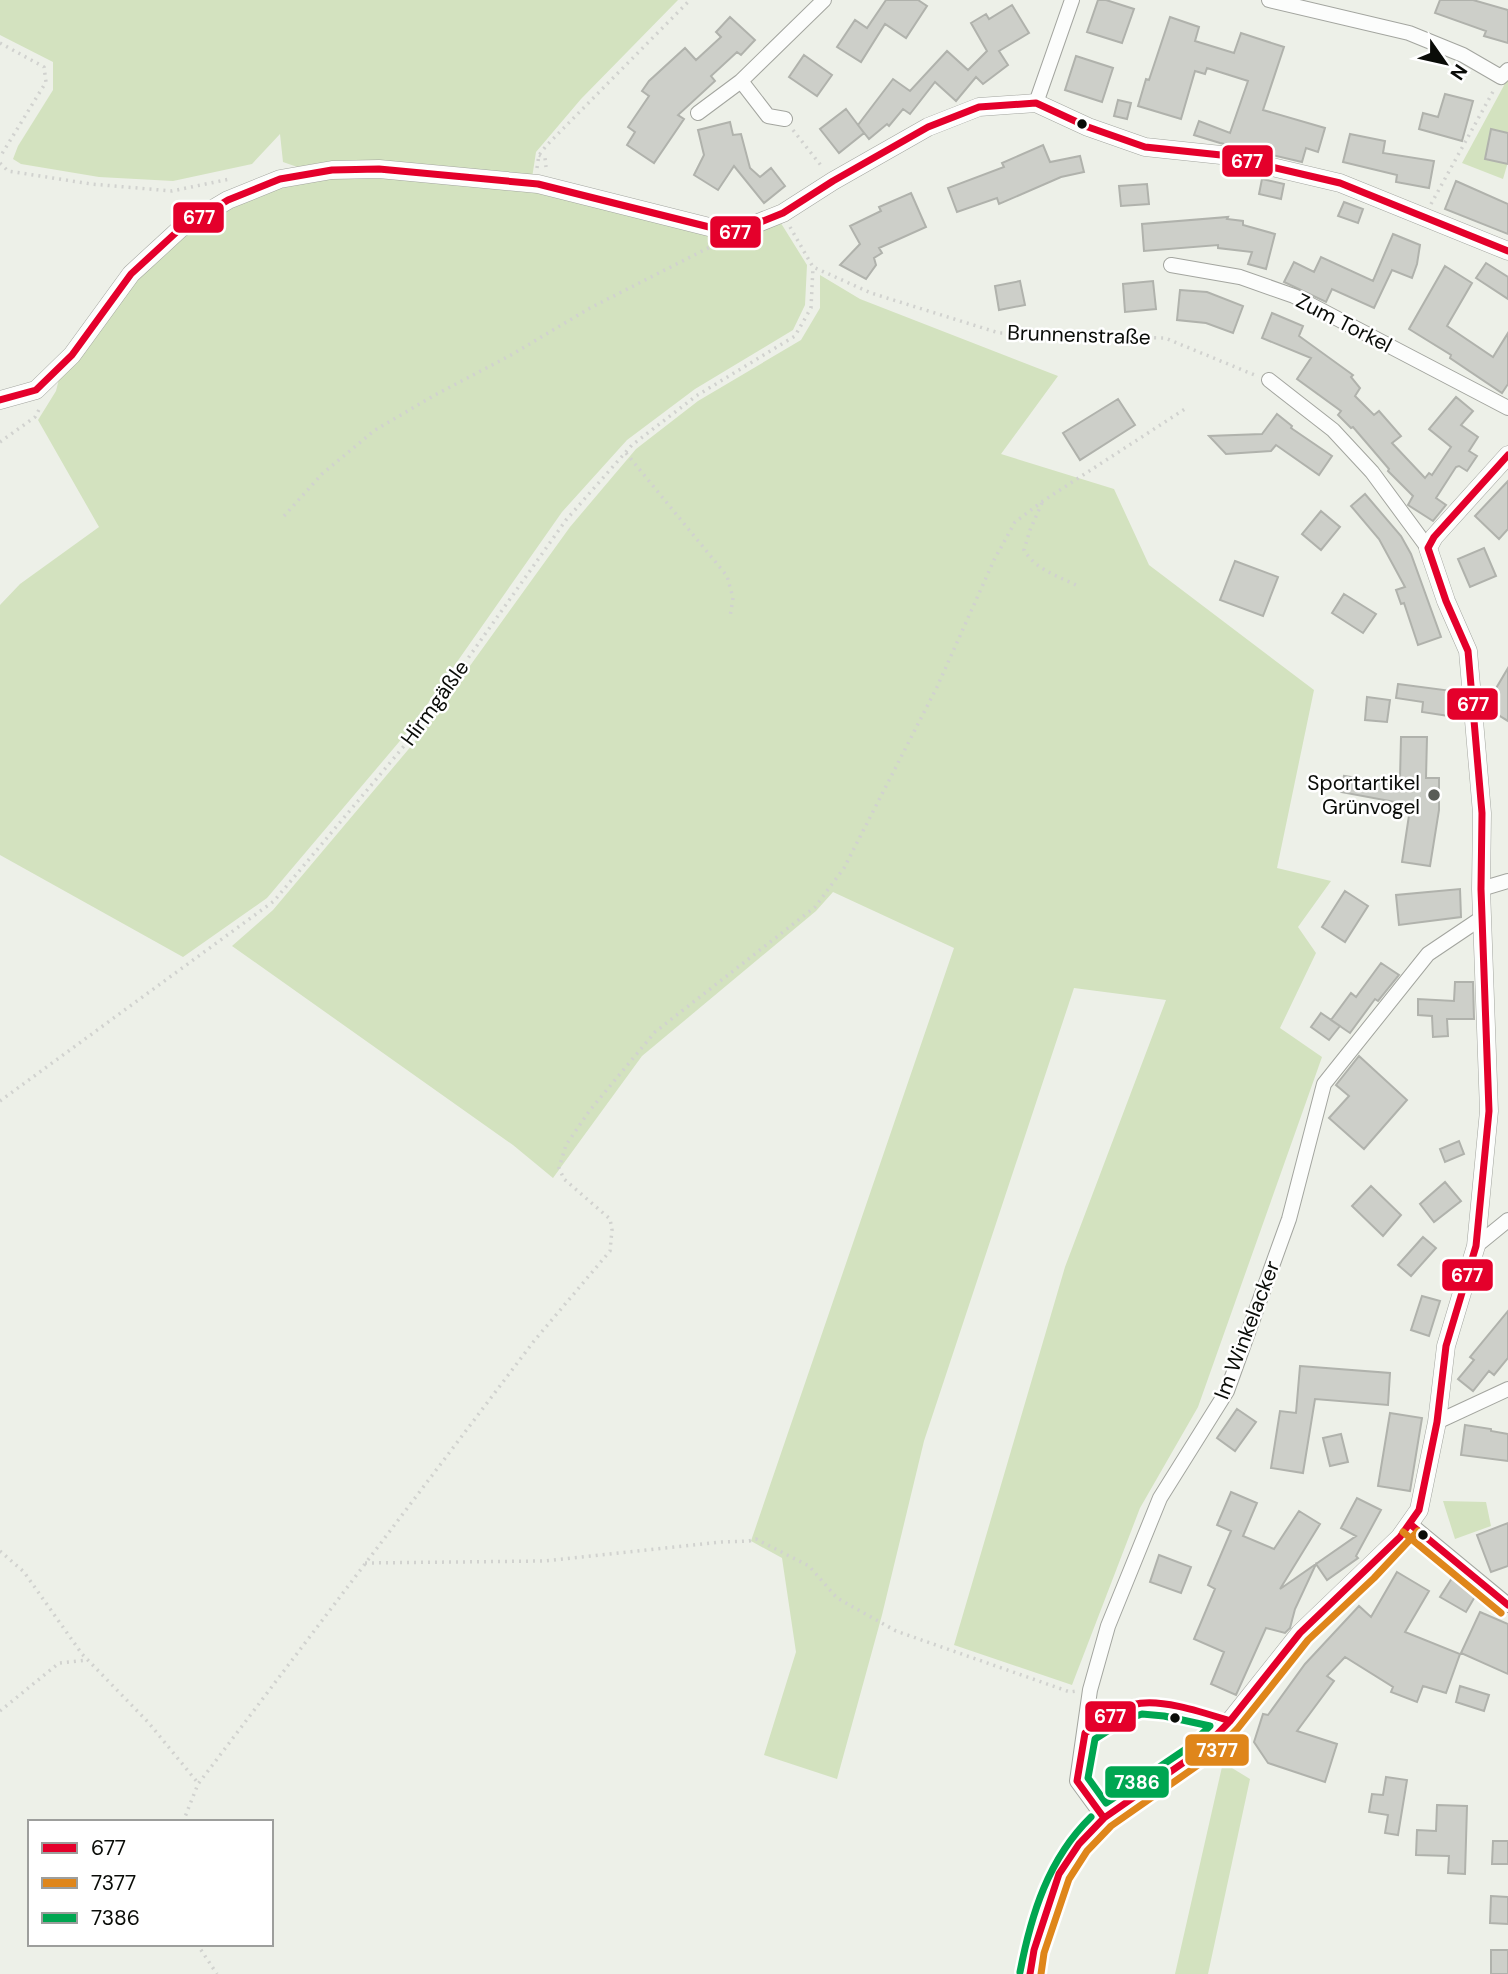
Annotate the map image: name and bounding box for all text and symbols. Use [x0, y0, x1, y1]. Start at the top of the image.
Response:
north arrow [1410, 28, 1480, 98]
text: N [1444, 59, 1473, 85]
unlabelled marker [1075, 117, 1089, 131]
line badge: 677 [1221, 144, 1274, 178]
text: 677 [1231, 149, 1263, 174]
line badge: 677 [172, 201, 225, 234]
text: 677 [183, 205, 215, 230]
line badge: 677 [709, 215, 762, 249]
text: 677 [719, 220, 751, 245]
street label: Zum Torkel [1291, 287, 1397, 359]
street label: Brunnenstraße [1007, 319, 1151, 351]
street label: Hirmgäßle [394, 655, 476, 751]
line badge: 677 [1446, 687, 1499, 721]
text: 677 [1457, 692, 1489, 717]
place label: Sportartikel Grünvogel [1307, 769, 1420, 821]
marker: Sportartikel Grünvogel [1426, 787, 1442, 803]
street label: Im Winkelacker [1208, 1257, 1286, 1403]
line badge: 677 [1441, 1258, 1494, 1292]
text: 677 [1451, 1263, 1483, 1288]
unlabelled marker [1416, 1528, 1430, 1542]
line badge: 677 [1084, 1700, 1137, 1733]
text: 677 [1094, 1704, 1126, 1729]
unlabelled marker [1168, 1711, 1182, 1725]
line badge: 7377 [1184, 1733, 1250, 1767]
text: 7377 [1196, 1738, 1238, 1763]
line badge: 7386 [1104, 1765, 1170, 1799]
text: 7386 [1114, 1770, 1160, 1795]
legend [28, 1820, 273, 1946]
text: 677 [91, 1834, 126, 1862]
text: 7377 [91, 1869, 136, 1897]
text: 7386 [91, 1904, 140, 1932]

